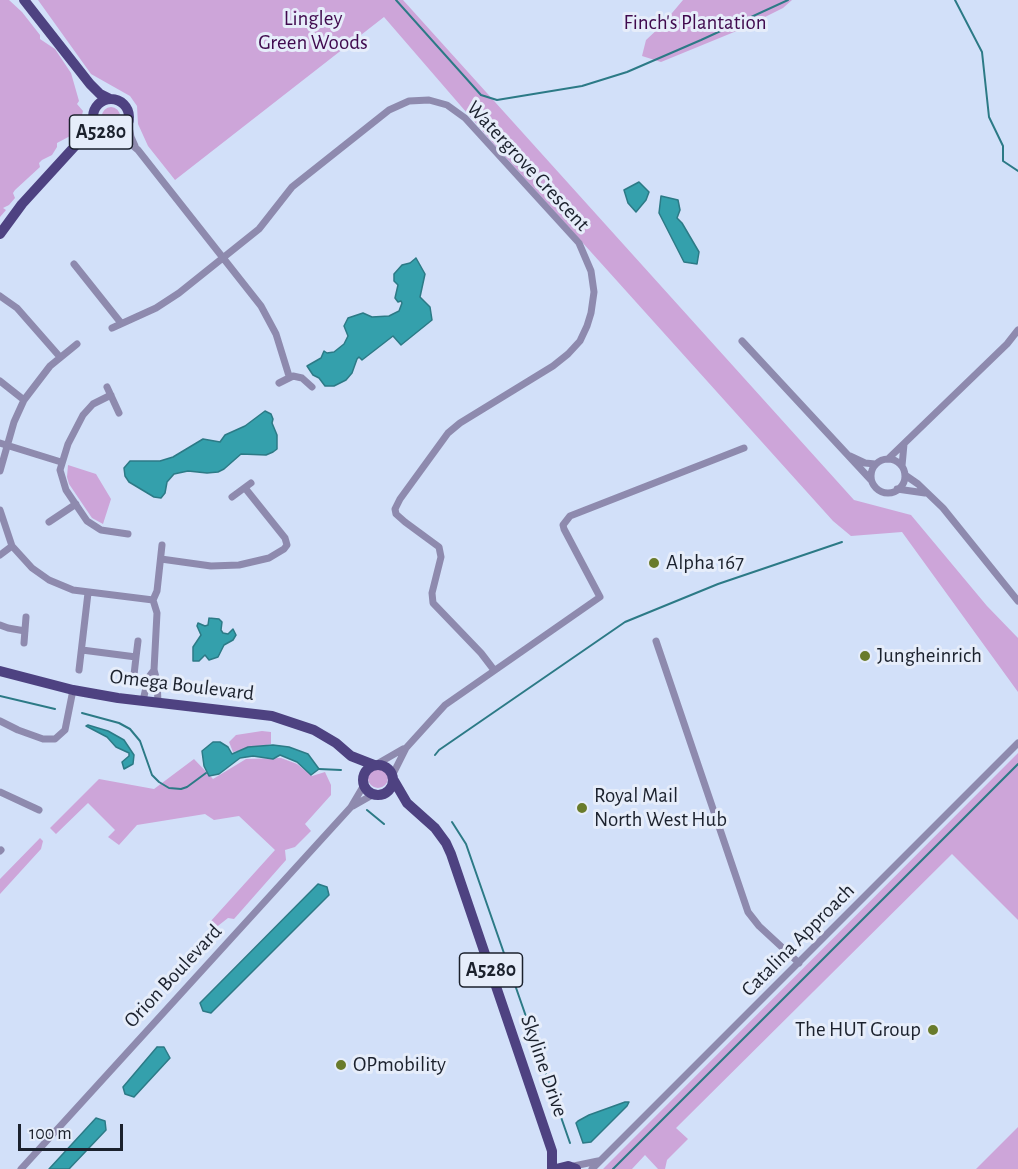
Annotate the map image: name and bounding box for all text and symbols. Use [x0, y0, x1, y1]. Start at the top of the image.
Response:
park label: Lingley Green Woods [258, 6, 368, 56]
park label: Finch's Plantation [624, 10, 766, 36]
street label: Watergrove Crescent [461, 96, 595, 236]
road number: A5280 [70, 115, 132, 149]
place label: Alpha 167 [666, 550, 744, 576]
marker: Alpha 167 [647, 556, 661, 570]
place label: Jungheinrich [877, 643, 982, 669]
marker: Jungheinrich [858, 649, 872, 663]
street label: Omega Boulevard [108, 664, 256, 706]
place label: Royal Mail North West Hub [594, 783, 727, 833]
marker: Royal Mail North West Hub [575, 801, 589, 815]
street label: Catalina Approach [736, 878, 860, 1002]
street label: Orion Boulevard [119, 919, 227, 1033]
road number: A5280 [460, 953, 522, 987]
street label: Skyline Drive [515, 1012, 573, 1120]
place label: The HUT Group [795, 1017, 921, 1043]
marker: The HUT Group [926, 1023, 940, 1037]
place label: OPmobility [353, 1052, 446, 1078]
marker: OPmobility [334, 1058, 348, 1072]
scale bar [21, 1112, 126, 1150]
text: 100 m [29, 1125, 72, 1143]

